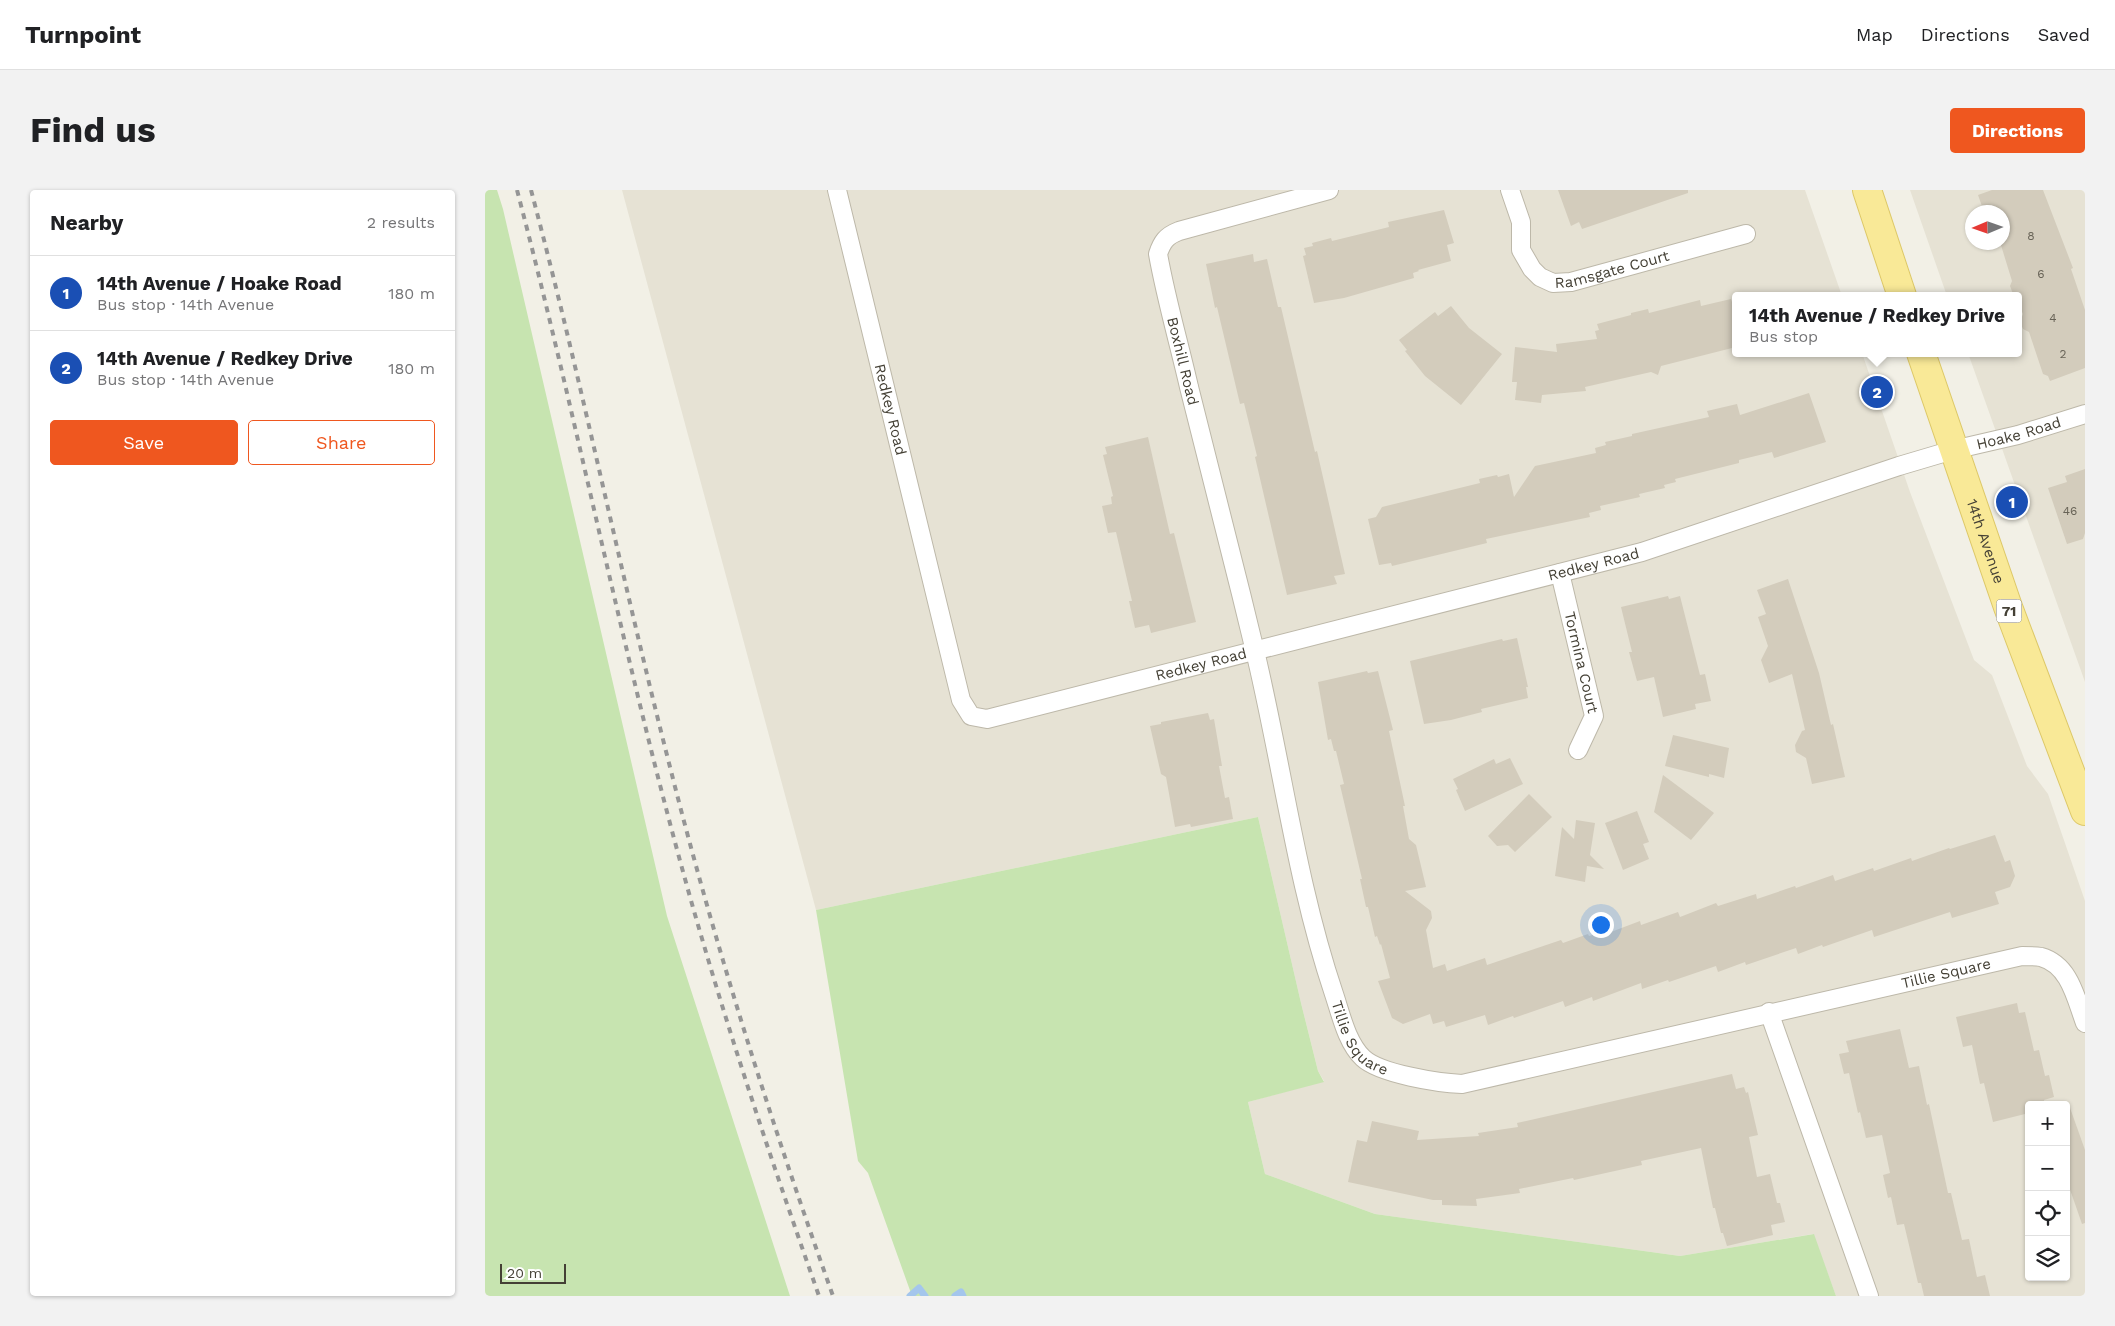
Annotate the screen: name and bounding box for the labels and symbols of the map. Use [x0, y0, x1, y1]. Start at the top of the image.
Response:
north arrow [1965, 205, 2010, 250]
house number: 8 [2027, 229, 2035, 243]
street label: Ramsgate Court [1554, 246, 1672, 292]
house number: 6 [2037, 267, 2045, 281]
house number: 4 [2049, 311, 2057, 325]
street label: Boxhill Road [1163, 315, 1202, 407]
house number: 2 [2060, 347, 2067, 361]
street label: Redkey Road [871, 362, 910, 457]
pin: 2 [1861, 373, 1893, 411]
street label: Hoake Road [1975, 413, 2063, 453]
pin: 1 [1996, 483, 2028, 521]
street label: 14th Avenue [1963, 497, 2008, 586]
house number: 46 [2063, 504, 2077, 518]
street label: Redkey Road [1546, 544, 1641, 585]
road number: 71 [1997, 600, 2021, 622]
street label: Tormina Court [1560, 610, 1602, 716]
street label: Redkey Road [1154, 644, 1249, 685]
your location [1588, 912, 1614, 938]
street label: Tillie Square [1900, 954, 1992, 992]
street label: Tillie Square [1328, 998, 1391, 1079]
scale bar [500, 1261, 566, 1284]

